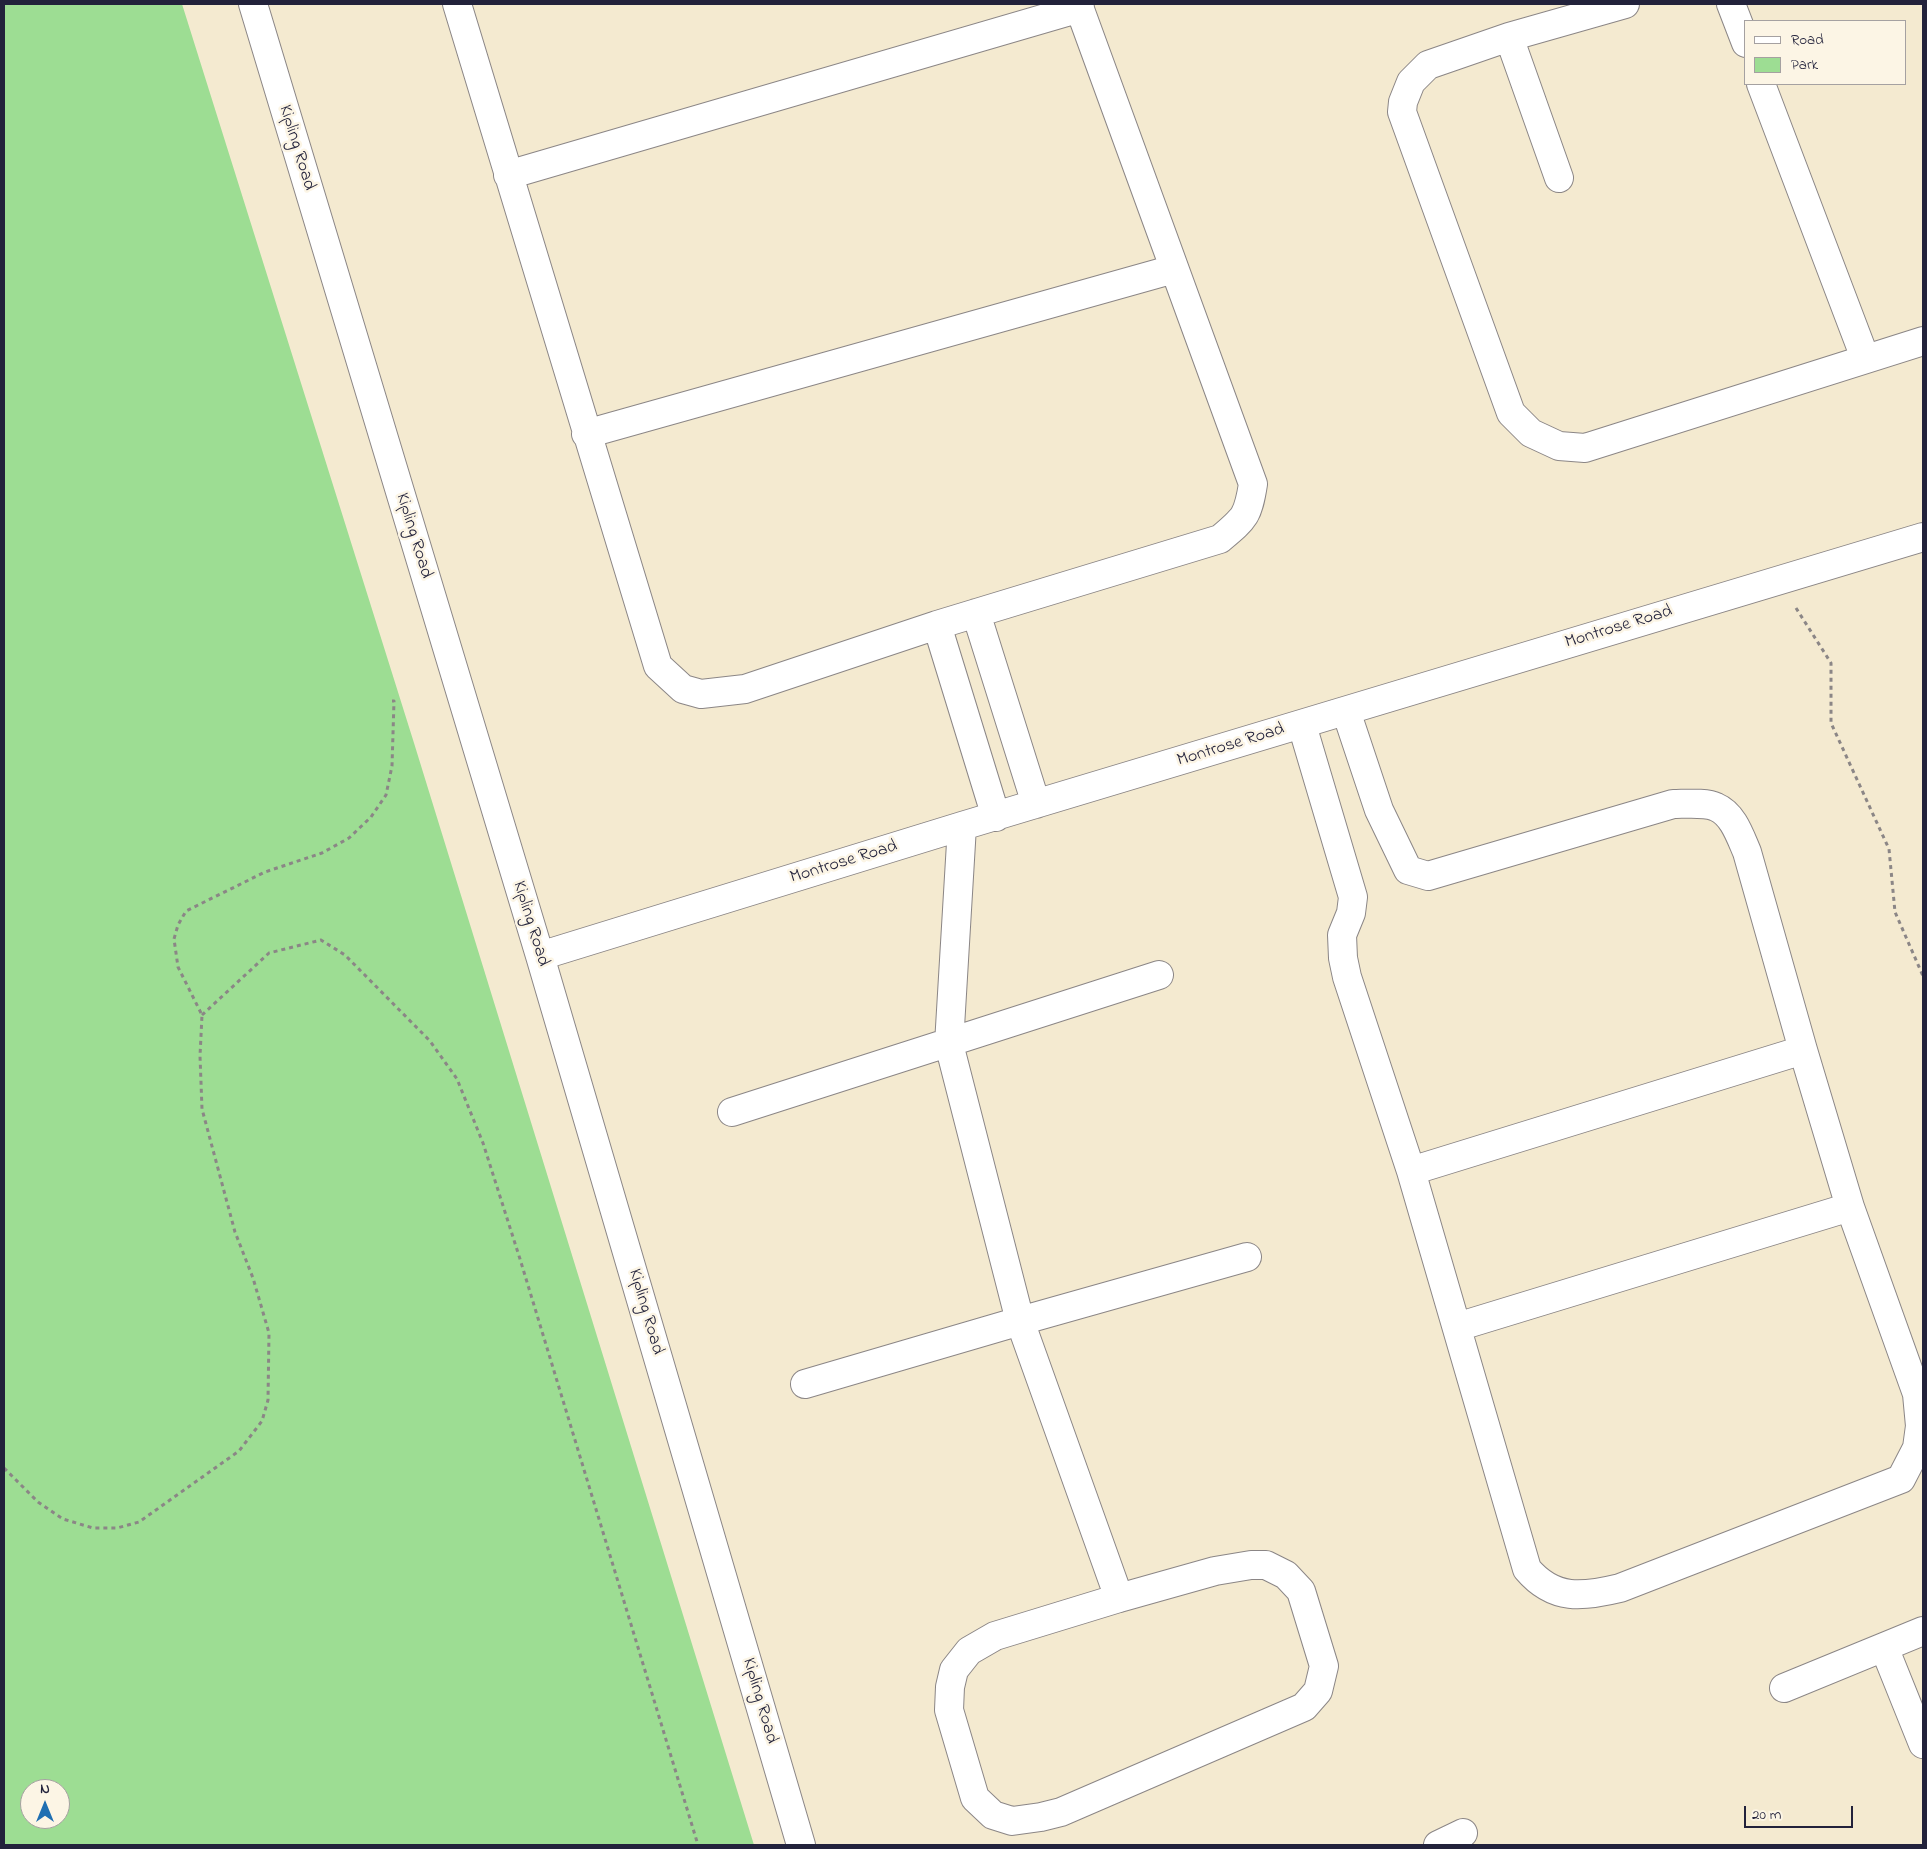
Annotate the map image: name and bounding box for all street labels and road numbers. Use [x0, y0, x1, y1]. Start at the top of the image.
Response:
street label: Kipling Road [273, 103, 319, 193]
street label: Kipling Road [390, 491, 436, 581]
street label: Montrose Road [1563, 601, 1675, 655]
street label: Montrose Road [1175, 719, 1287, 773]
street label: Montrose Road [788, 836, 900, 890]
street label: Kipling Road [507, 879, 553, 969]
street label: Kipling Road [622, 1267, 668, 1357]
street label: Kipling Road [736, 1656, 782, 1746]

